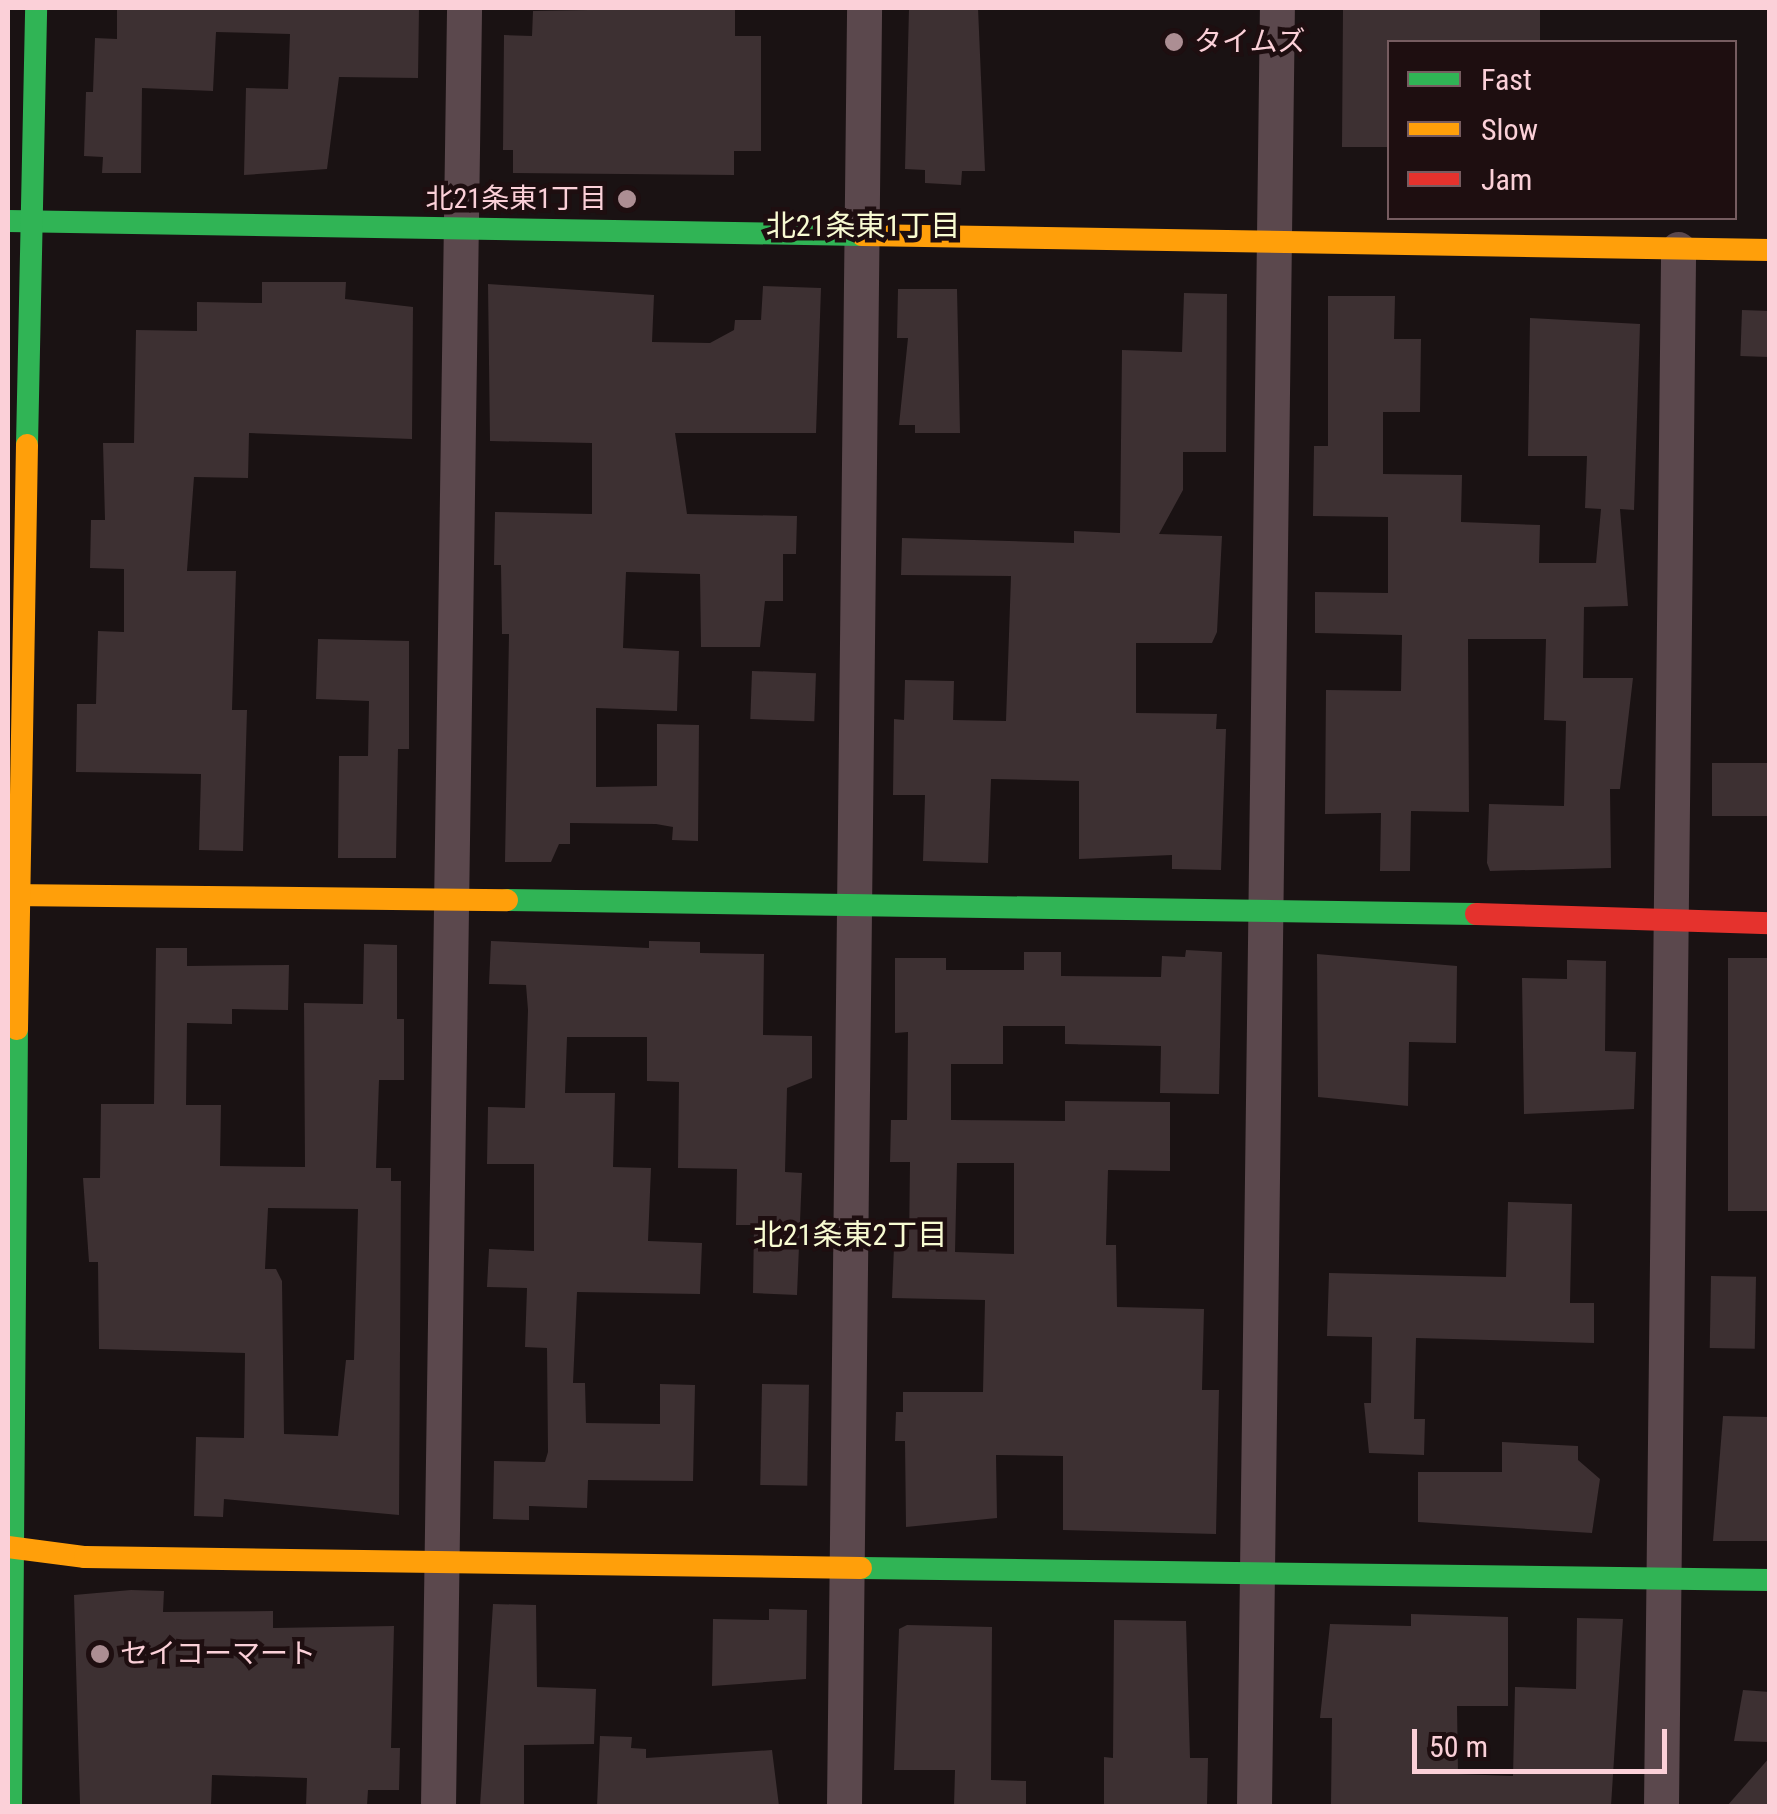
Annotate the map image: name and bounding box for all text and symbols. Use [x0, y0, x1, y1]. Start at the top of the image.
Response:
place label: タイムズ [1194, 25, 1306, 59]
marker: タイムズ [1163, 31, 1185, 53]
legend [1387, 40, 1737, 220]
text: Fast [1481, 62, 1532, 97]
text: Slow [1481, 112, 1538, 147]
text: Jam [1481, 162, 1532, 197]
place label: 北21条東1丁目 [426, 182, 607, 216]
marker: 北21条東1丁目 [616, 188, 638, 210]
district label: 北21条東1丁目 [766, 208, 960, 244]
district label: 北21条東2丁目 [753, 1217, 947, 1253]
place label: セイコーマート [120, 1637, 316, 1671]
marker: セイコーマート [89, 1643, 111, 1665]
scale bar [1417, 1709, 1672, 1771]
text: 50 m [1429, 1729, 1488, 1764]

